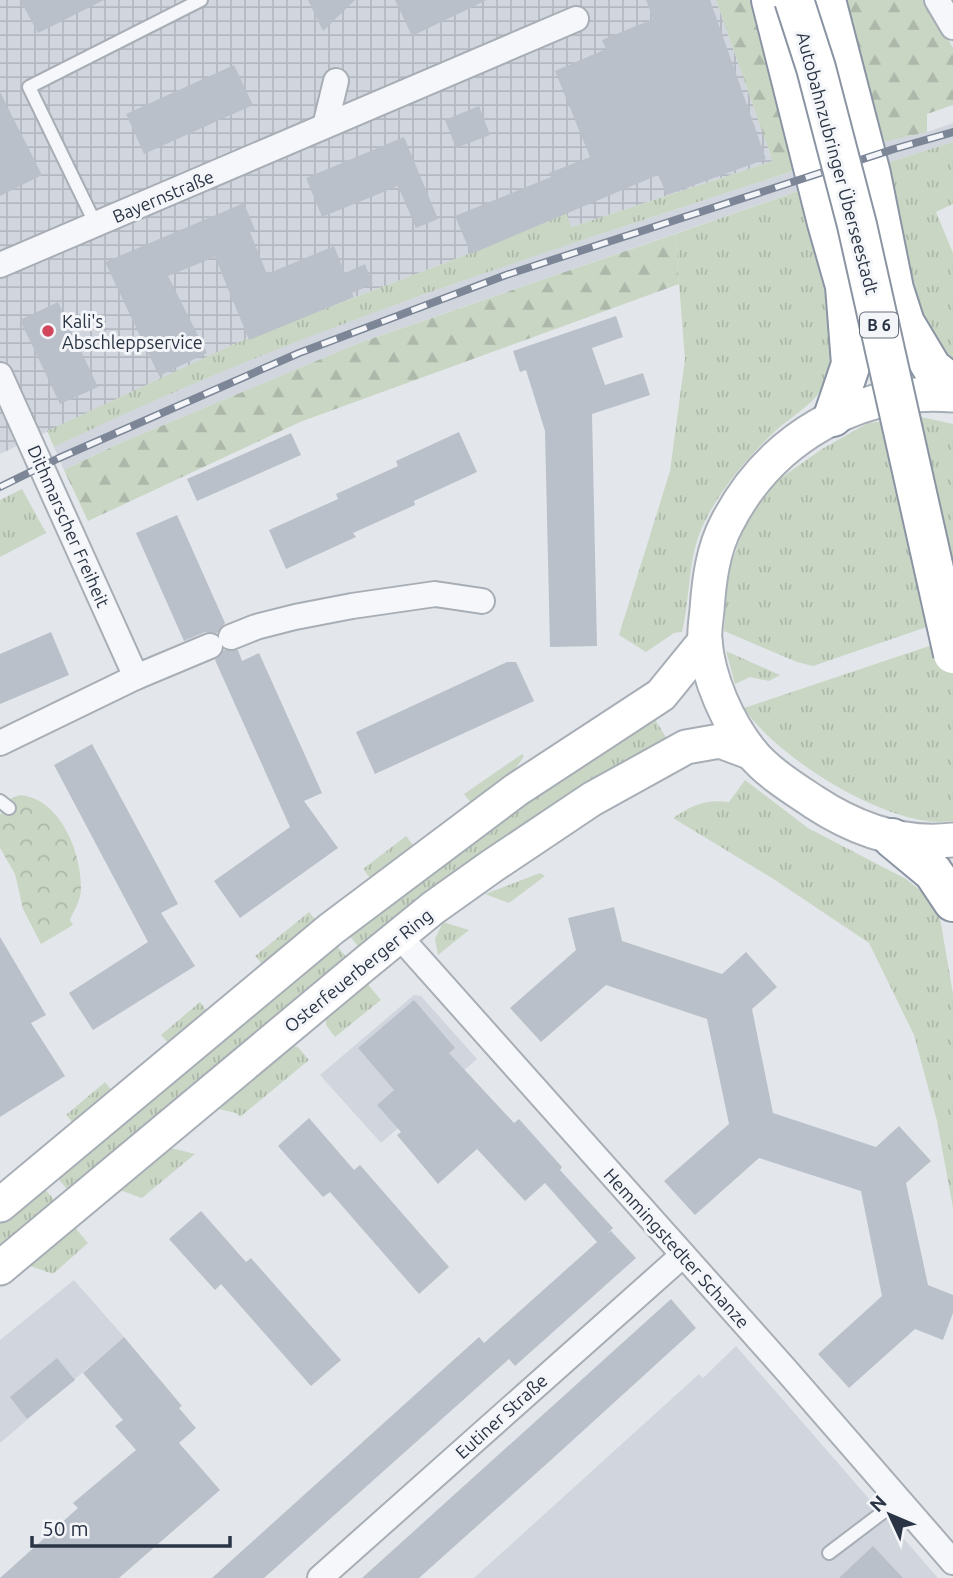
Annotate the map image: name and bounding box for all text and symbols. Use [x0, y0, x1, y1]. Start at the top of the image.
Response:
street label: Autobahnzubringer Überseestadt [793, 30, 883, 296]
street label: Bayernstraße [109, 166, 217, 226]
place label: Kali's Abschleppservice [62, 311, 203, 352]
road number: B 6 [860, 312, 898, 338]
marker: Kali's Abschleppservice [40, 323, 56, 339]
street label: Dithmarscher Freiheit [24, 442, 114, 610]
street label: Osterfeuerberger Ring [280, 904, 436, 1036]
street label: Hemmingstedter Schanze [600, 1164, 754, 1332]
street label: Eutiner Straße [451, 1370, 551, 1462]
north arrow [855, 1480, 925, 1550]
text: N [865, 1490, 891, 1516]
scale bar [32, 1504, 229, 1548]
text: 50 m [42, 1516, 89, 1540]

